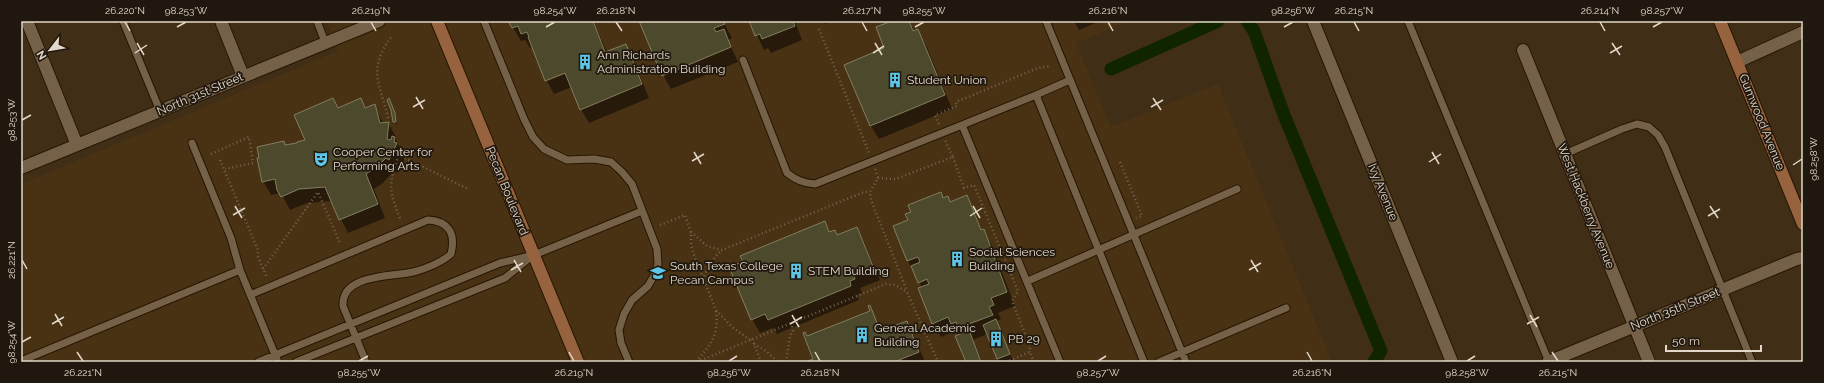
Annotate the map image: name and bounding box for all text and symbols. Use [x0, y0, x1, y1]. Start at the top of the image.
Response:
text: 26.220°N [105, 5, 145, 16]
text: 98.253°W [165, 5, 208, 16]
text: 26.219°N [352, 5, 390, 16]
text: 98.254°W [534, 5, 577, 16]
text: 26.218°N [597, 5, 635, 16]
text: 26.217°N [843, 5, 881, 16]
text: 98.255°W [903, 5, 946, 16]
text: 26.216°N [1088, 5, 1128, 16]
text: 98.256°W [1271, 5, 1315, 16]
text: 26.215°N [1335, 5, 1373, 16]
text: 26.214°N [1581, 5, 1619, 16]
text: 98.257°W [1641, 5, 1684, 16]
north arrow [30, 30, 70, 70]
text: N [34, 48, 50, 62]
place label: Ann Richards Administration Building [597, 48, 725, 76]
building icon: Ann Richards Administration Building [576, 53, 594, 71]
street label: North 31st Street [155, 70, 245, 118]
building icon: Student Union [886, 71, 904, 89]
street label: Gumwood Avenue [1736, 72, 1788, 172]
place label: Student Union [907, 73, 987, 87]
text: 98.253°W [6, 98, 17, 141]
text: 98.258°W [1808, 137, 1819, 181]
street label: West Hackberry Avenue [1554, 141, 1618, 271]
place label: Cooper Center for Performing Arts [333, 145, 433, 173]
street label: Pecan Boulevard [483, 145, 531, 237]
theatre icon: Cooper Center for Performing Arts [312, 150, 330, 168]
street label: Ivy Avenue [1365, 161, 1401, 223]
text: 26.221°N [6, 241, 17, 279]
place label: Social Sciences Building [969, 245, 1055, 273]
building icon: Social Sciences Building [948, 250, 966, 268]
place label: South Texas College Pecan Campus [670, 259, 783, 287]
building icon: STEM Building [787, 262, 805, 280]
school or university icon: South Texas College Pecan Campus [649, 264, 667, 282]
place label: STEM Building [808, 264, 889, 278]
street label: North 35th Street [1628, 285, 1722, 333]
text: 98.254°W [6, 320, 17, 363]
place label: General Academic Building [874, 321, 976, 349]
building icon: General Academic Building [853, 326, 871, 344]
scale bar [1666, 327, 1761, 353]
building icon: PB 29 [987, 330, 1005, 348]
place label: PB 29 [1008, 332, 1040, 346]
text: 50 m [1672, 334, 1700, 348]
text: 26.221°N [64, 367, 102, 378]
text: 98.255°W [338, 367, 381, 378]
text: 26.219°N [555, 367, 593, 378]
text: 98.256°W [707, 367, 751, 378]
text: 26.218°N [801, 367, 839, 378]
text: 98.257°W [1077, 367, 1120, 378]
text: 26.216°N [1292, 367, 1332, 378]
text: 98.258°W [1445, 367, 1489, 378]
text: 26.215°N [1539, 367, 1577, 378]

